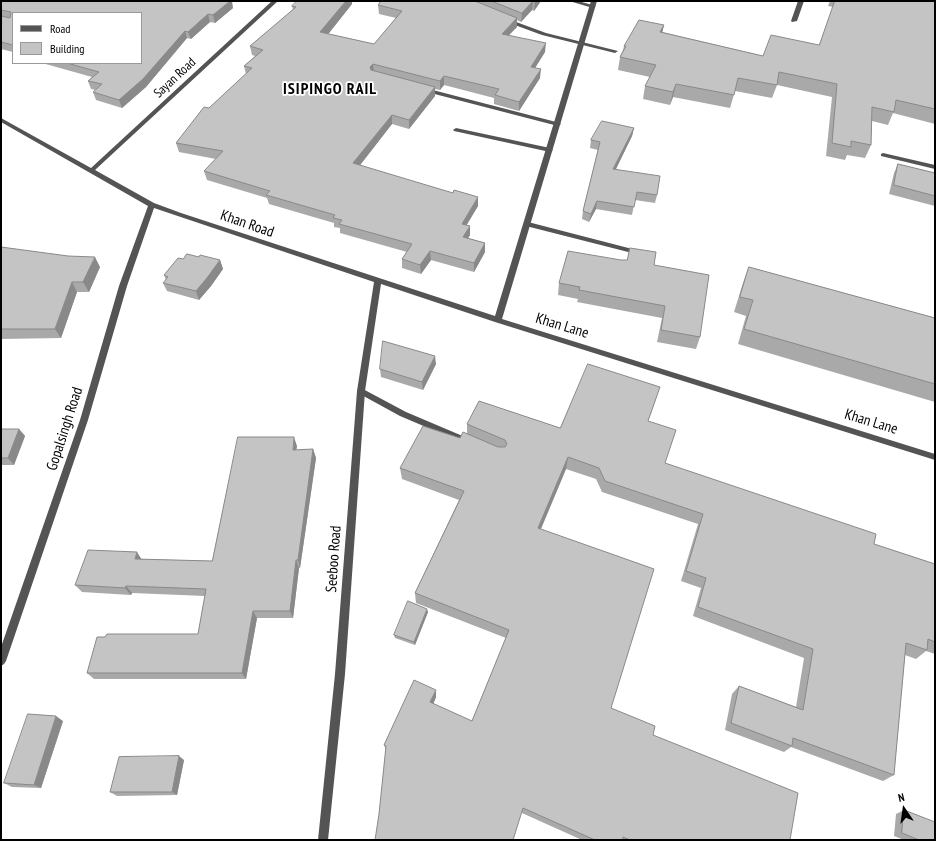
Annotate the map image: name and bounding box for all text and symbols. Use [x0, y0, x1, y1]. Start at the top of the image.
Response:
legend [12, 12, 142, 64]
text: Road [50, 21, 70, 36]
text: Building [50, 41, 85, 56]
street label: Sayan Road [151, 55, 199, 101]
district label: ISIPINGO RAIL [283, 79, 377, 99]
street label: Khan Road [218, 206, 276, 242]
street label: Khan Lane [533, 309, 591, 343]
street label: Gopalsingh Road [43, 385, 87, 473]
street label: Khan Lane [842, 405, 900, 439]
street label: Seeboo Road [323, 525, 345, 593]
north arrow [884, 789, 924, 829]
text: N [897, 790, 906, 805]

